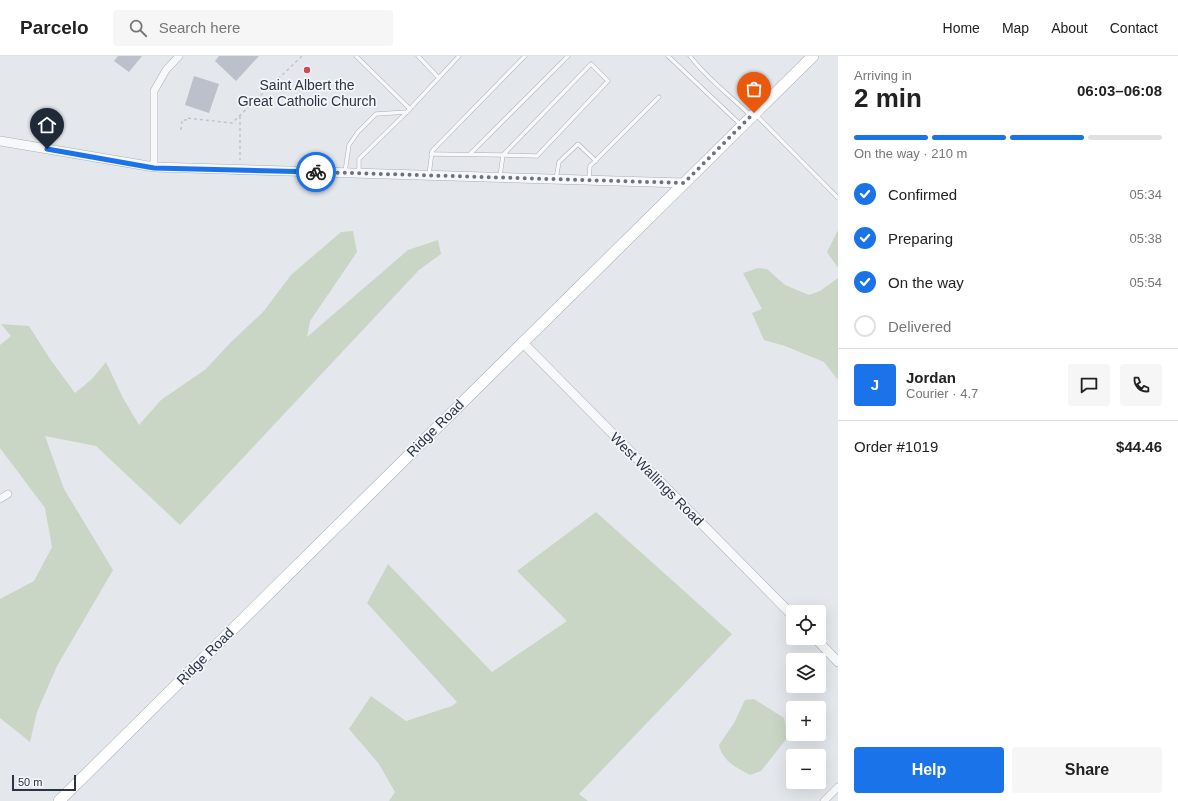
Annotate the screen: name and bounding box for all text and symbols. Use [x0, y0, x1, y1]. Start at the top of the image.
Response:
search box [113, 10, 393, 46]
text: Parcelo [20, 17, 89, 38]
icon: search [127, 17, 149, 39]
text: Search here [159, 19, 240, 36]
text: Home [943, 20, 980, 36]
text: Map [1002, 20, 1029, 36]
text: About [1051, 20, 1088, 36]
text: Contact [1110, 20, 1158, 36]
marker: Saint Albert the Great Catholic Church [302, 65, 312, 75]
text: Arriving in [854, 68, 912, 83]
pin [737, 72, 771, 113]
place label: Saint Albert the Great Catholic Church [238, 77, 376, 109]
icon: bag [743, 78, 765, 100]
text: 06:03–06:08 [1077, 82, 1162, 99]
text: 2 min [854, 83, 922, 113]
pin [30, 108, 64, 149]
icon: home [36, 114, 58, 136]
text: On the way · 210 m [854, 146, 967, 161]
courier [296, 152, 336, 192]
icon: bike [305, 161, 327, 183]
icon: check [854, 183, 876, 205]
text: Confirmed [888, 186, 957, 203]
text: 05:34 [1129, 187, 1162, 202]
icon: check [854, 227, 876, 249]
text: Preparing [888, 230, 953, 247]
text: 05:38 [1129, 231, 1162, 246]
icon: check [854, 271, 876, 293]
text: On the way [888, 274, 964, 291]
text: 05:54 [1129, 275, 1162, 290]
text: Delivered [888, 318, 951, 335]
button: chat [1068, 364, 1110, 406]
button: phone [1120, 364, 1162, 406]
text: Jordan [906, 369, 956, 386]
text: J [871, 376, 879, 393]
text: Courier · 4.7 [906, 386, 978, 401]
street label: Ridge Road [403, 396, 467, 460]
street label: West Wallings Road [607, 429, 707, 529]
text: Order #1019 [854, 438, 938, 455]
text: $44.46 [1116, 438, 1162, 455]
map controls [786, 605, 826, 789]
button: locate [786, 605, 826, 645]
street label: Ridge Road [173, 624, 237, 688]
button: layers [786, 653, 826, 693]
button: + [786, 701, 826, 741]
button: Help [854, 747, 1004, 793]
button: Share [1012, 747, 1162, 793]
button: − [786, 749, 826, 789]
scale bar [12, 773, 76, 792]
text: 50 m [18, 776, 42, 788]

